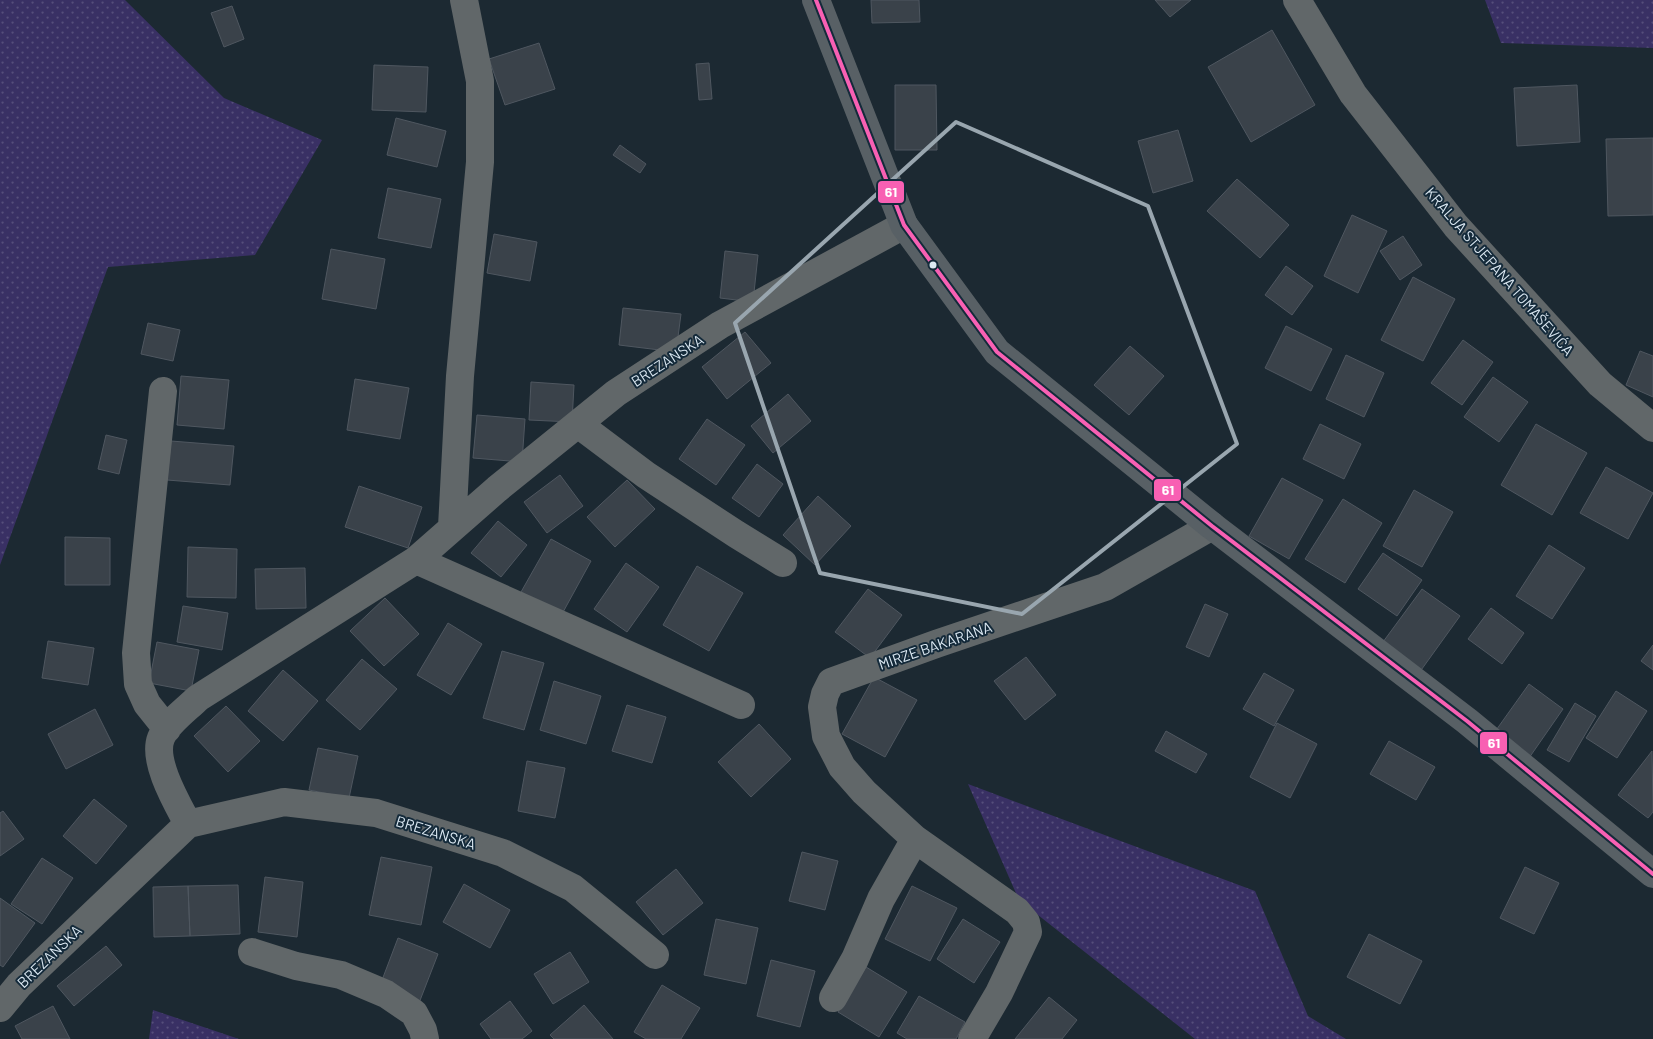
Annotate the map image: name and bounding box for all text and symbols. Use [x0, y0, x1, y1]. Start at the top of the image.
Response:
line badge: 61 [877, 180, 905, 204]
text: 61 [885, 183, 897, 200]
street label: KRALJA STJEPANA TOMAŠEVIĆA [1422, 183, 1578, 359]
unlabelled marker [928, 260, 938, 270]
street label: BREZANSKA [627, 330, 707, 390]
line badge: 61 [1153, 478, 1182, 502]
text: 61 [1162, 481, 1174, 498]
street label: MIRZE BAKARANA [876, 617, 994, 673]
line badge: 61 [1479, 731, 1508, 755]
text: 61 [1488, 734, 1500, 751]
street label: BREZANSKA [394, 811, 478, 853]
street label: BREZANSKA [13, 921, 85, 991]

